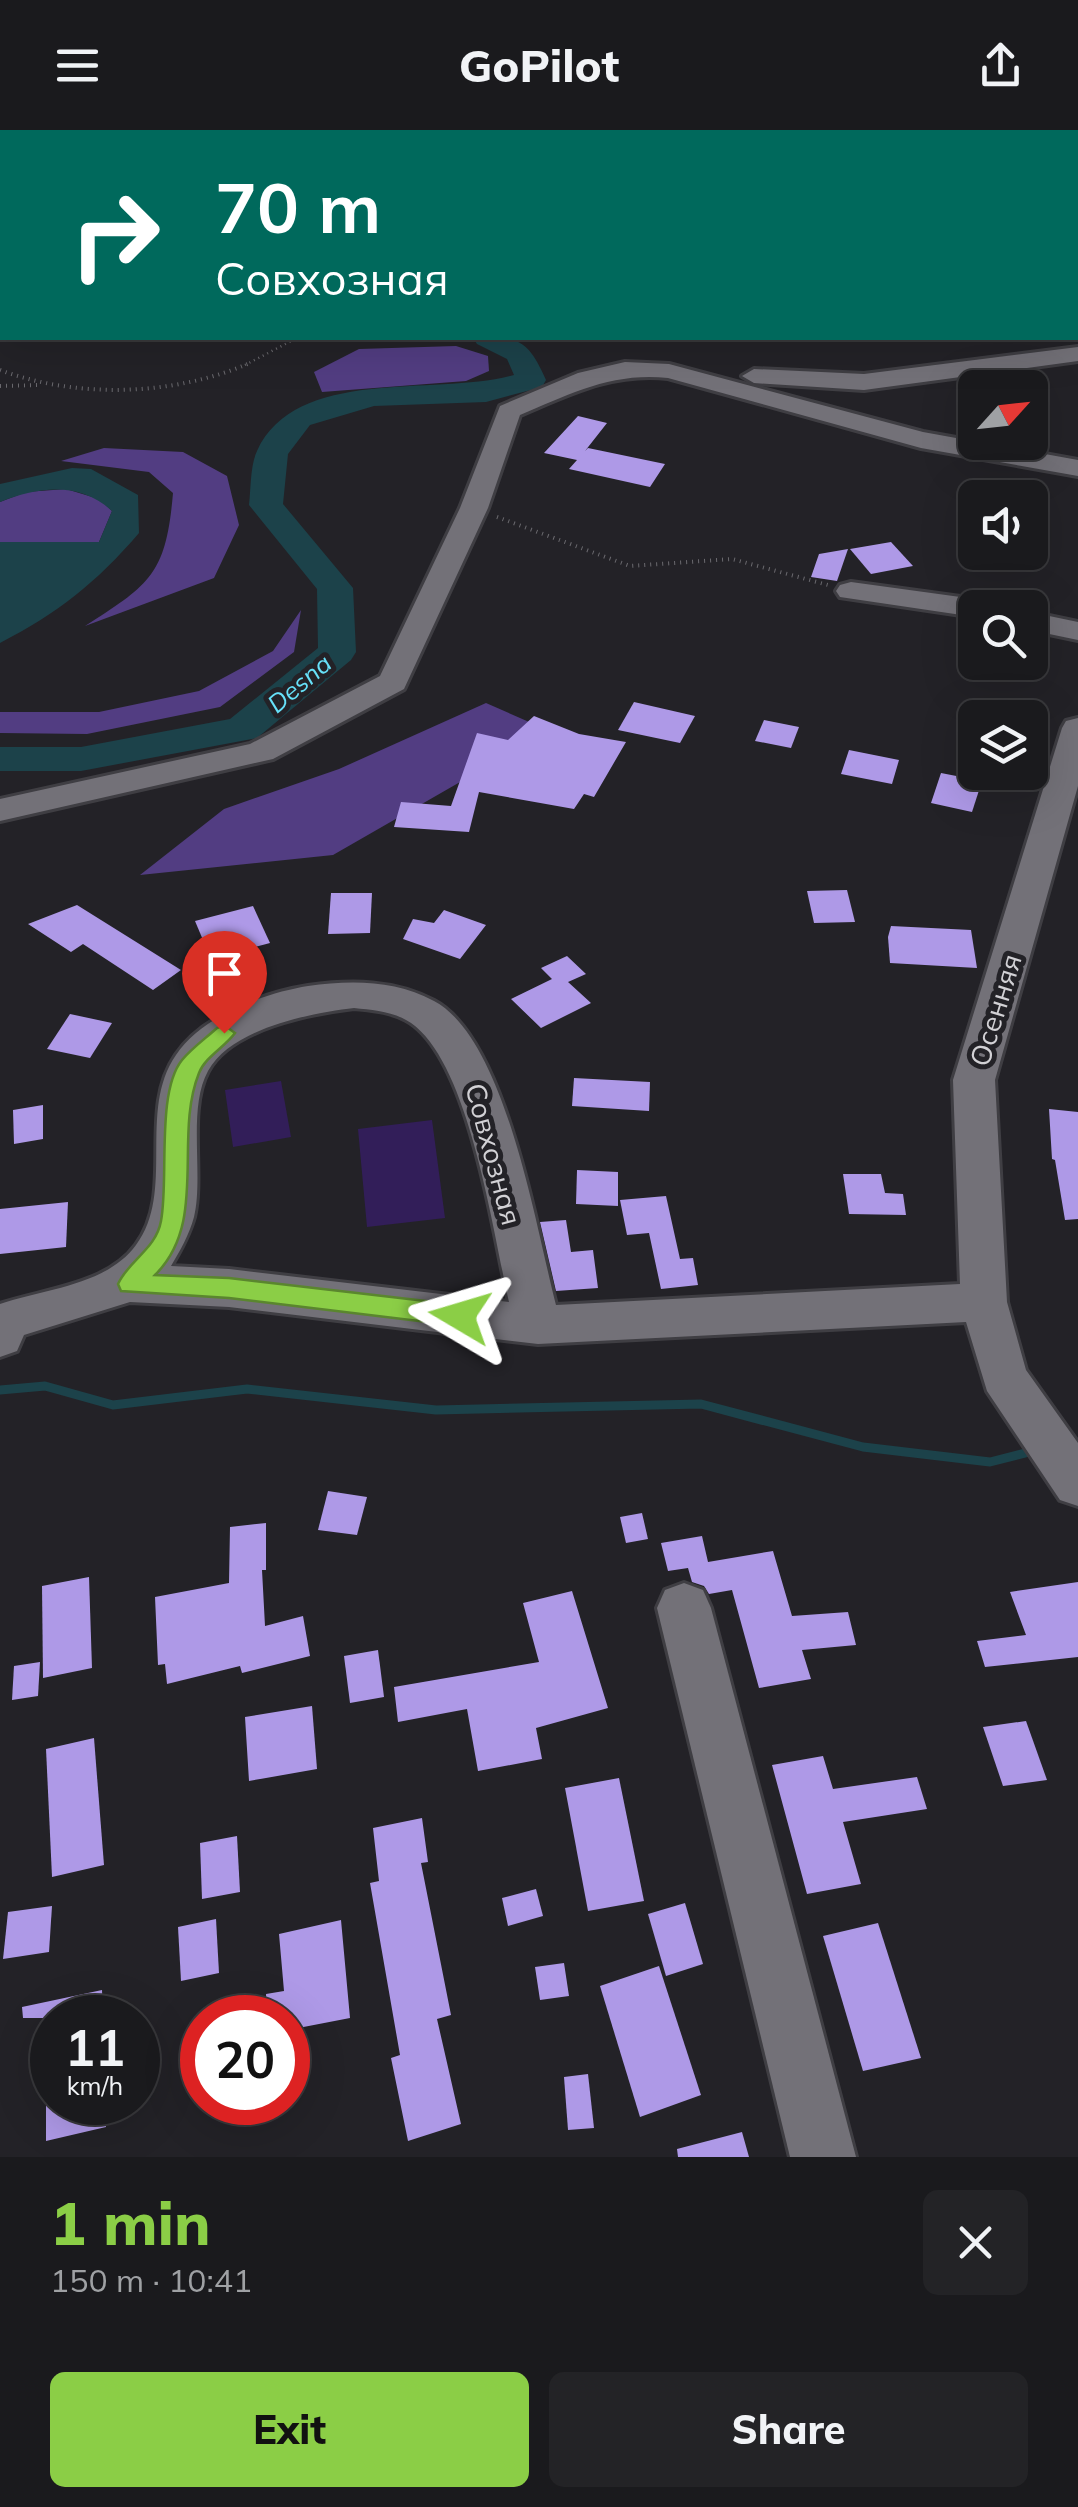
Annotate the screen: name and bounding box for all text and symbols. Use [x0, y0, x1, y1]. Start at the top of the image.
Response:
text: GoPilot [459, 37, 619, 93]
icon: menu [50, 38, 105, 93]
icon: share [973, 38, 1028, 93]
text: 70 m [215, 163, 381, 251]
icon: right [50, 170, 180, 300]
text: Совхозная [215, 250, 449, 306]
north arrow [958, 370, 1048, 460]
map controls [958, 370, 1048, 790]
button: sound [958, 480, 1048, 570]
button: search [958, 590, 1048, 680]
water label: Desna [261, 647, 337, 719]
button: layers [958, 700, 1048, 790]
pin [182, 931, 267, 1034]
icon: arrive [197, 946, 252, 1001]
street label: Осенняя [961, 950, 1029, 1070]
street label: Совхозная [458, 1079, 530, 1229]
position arrow [408, 1264, 512, 1368]
speed limit sign: 20 [180, 1995, 310, 2125]
text: 11 [65, 2016, 125, 2079]
text: km/h [67, 2070, 123, 2101]
text: 1 min [50, 2185, 211, 2260]
button: close [923, 2190, 1028, 2295]
text: 150 m · 10:41 [50, 2260, 252, 2300]
button: Exit [50, 2372, 529, 2487]
button: Share [549, 2372, 1028, 2487]

